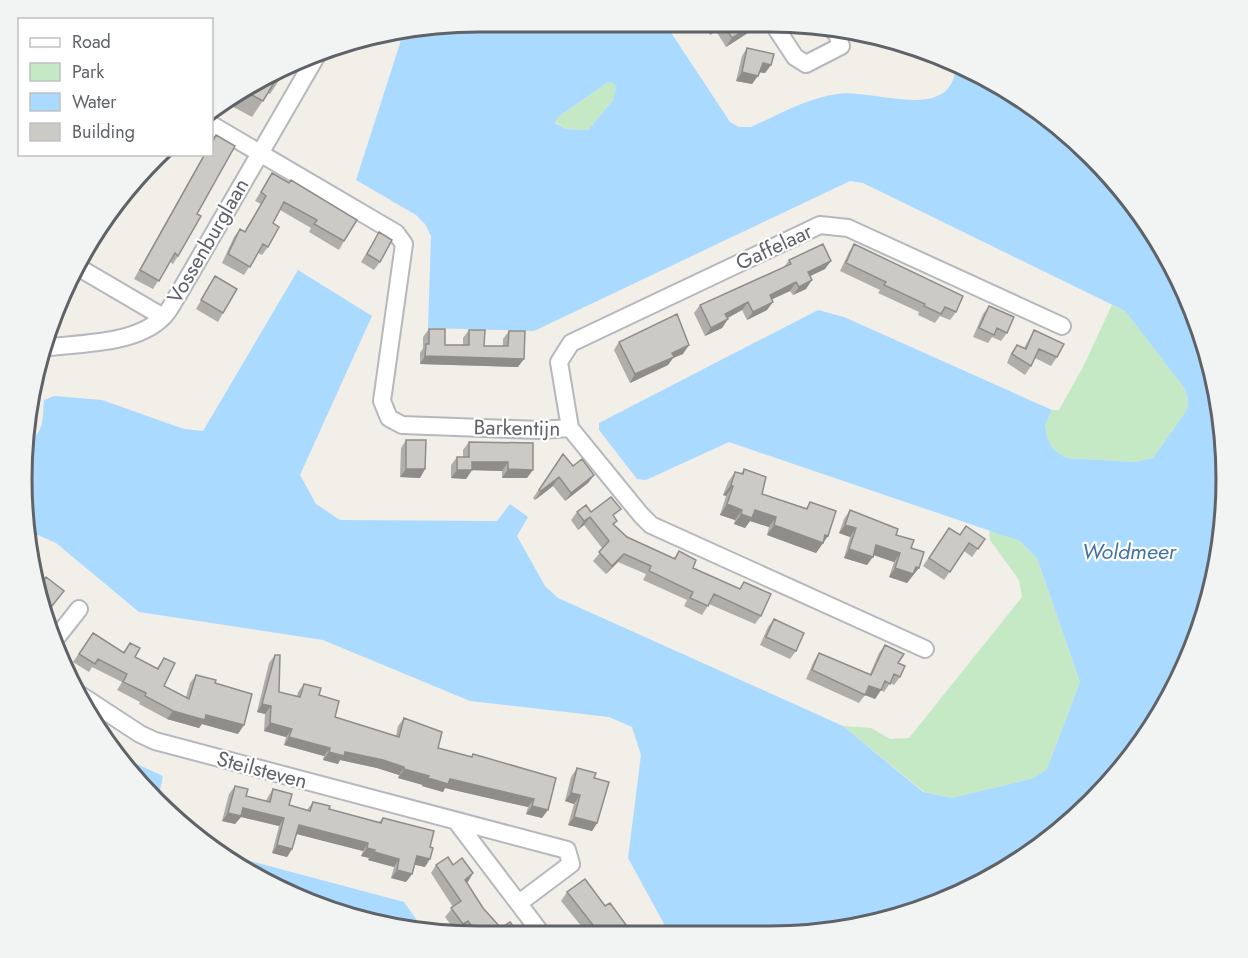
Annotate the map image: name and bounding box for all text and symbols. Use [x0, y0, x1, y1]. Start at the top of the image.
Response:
legend [18, 18, 213, 156]
text: Road [72, 29, 111, 55]
text: Park [72, 59, 104, 85]
text: Water [72, 89, 117, 115]
text: Building [72, 119, 135, 145]
street label: Vossenburglaan [160, 173, 256, 309]
street label: Gaffelaar [731, 216, 818, 278]
street label: Barkentijn [473, 412, 561, 444]
water label: Woldmeer [1082, 535, 1178, 567]
street label: Steilsteven [213, 744, 311, 796]

